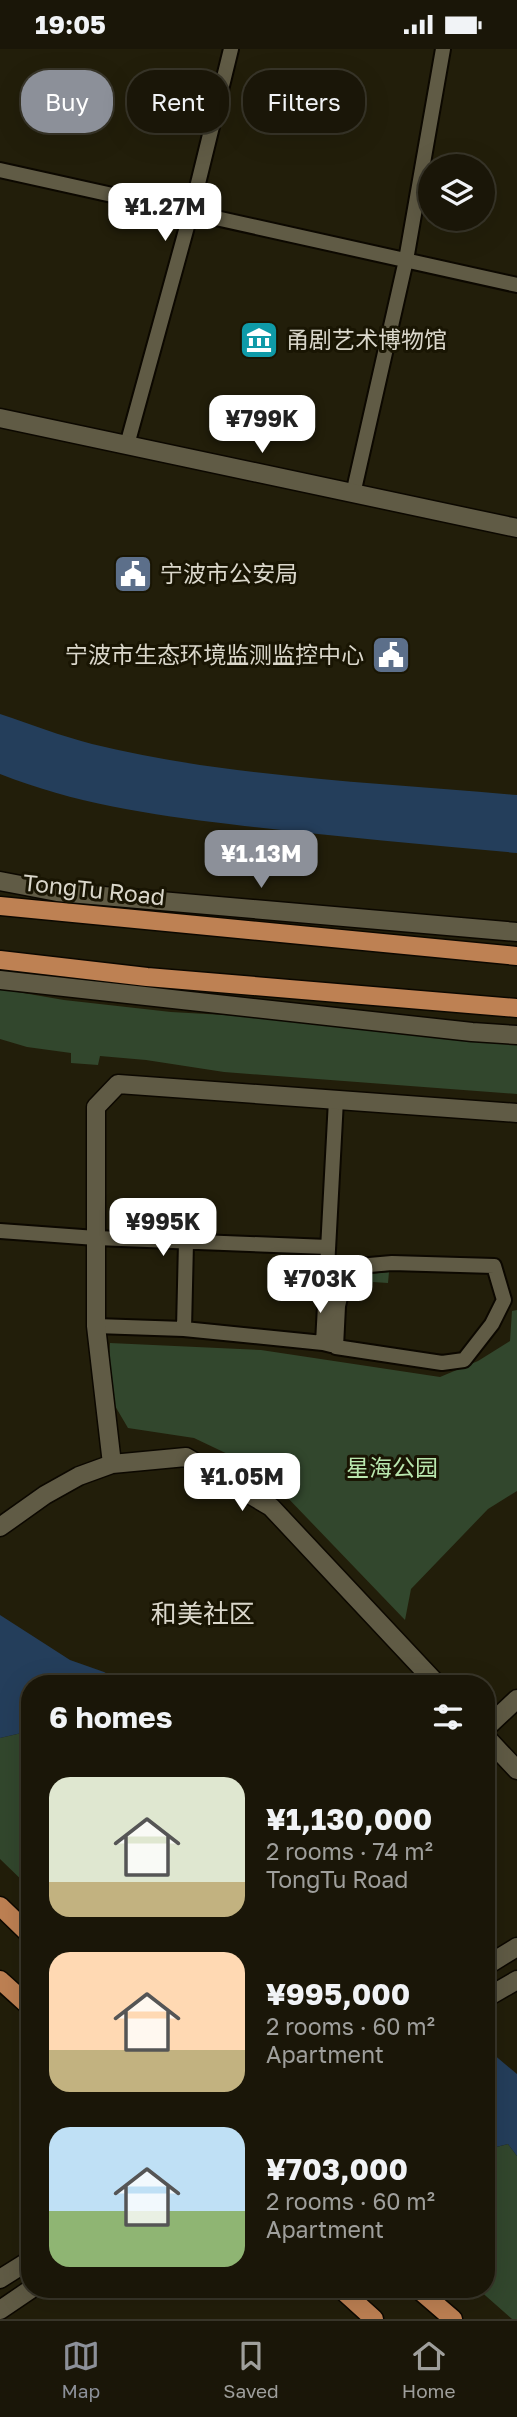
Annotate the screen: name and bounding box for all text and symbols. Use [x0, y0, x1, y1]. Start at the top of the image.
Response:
text: 19:05 [35, 9, 106, 40]
chip: Buy [21, 70, 113, 133]
chip: Rent [127, 70, 229, 133]
chip: Filters [243, 70, 365, 133]
map controls [418, 154, 495, 231]
button: layers [418, 154, 495, 231]
pin: ¥1.27M [108, 183, 222, 243]
text: ¥1.27M [124, 192, 206, 220]
museum icon: 甬剧艺术博物馆 [238, 319, 280, 361]
place label: 甬剧艺术博物馆 [286, 325, 447, 353]
pin: ¥799K [213, 395, 311, 455]
text: ¥799K [225, 404, 299, 432]
public building icon: 宁波市公安局 [112, 553, 154, 595]
place label: 宁波市公安局 [160, 559, 298, 587]
public building icon: 宁波市生态环境监测监控中心 [370, 634, 412, 676]
place label: 宁波市生态环境监测监控中心 [65, 640, 364, 668]
pin: ¥1.13M [204, 831, 318, 890]
text: ¥1.13M [221, 839, 301, 867]
street label: TongTu Road [22, 868, 166, 910]
pin: ¥995K [114, 1199, 212, 1258]
text: ¥995K [125, 1207, 201, 1235]
pin: ¥703K [271, 1255, 369, 1315]
text: ¥703K [283, 1264, 357, 1292]
pin: ¥1.05M [185, 1453, 299, 1513]
park label: 星海公园 [346, 1453, 438, 1481]
text: ¥1.05M [200, 1462, 284, 1490]
district label: 和美社区 [151, 1598, 255, 1629]
icon: filters [429, 1698, 467, 1736]
text: 6 homes [49, 1699, 172, 1735]
text: ¥1,130,000 [266, 1801, 432, 1837]
icon: home [105, 1805, 189, 1889]
text: 2 rooms · 74 m² [266, 1837, 433, 1865]
text: TongTu Road [266, 1865, 409, 1893]
text: ¥995,000 [266, 1976, 410, 2012]
icon: home [105, 1980, 189, 2064]
text: 2 rooms · 60 m² [266, 2012, 435, 2040]
text: Apartment [266, 2040, 384, 2068]
text: ¥703,000 [266, 2151, 408, 2187]
icon: home [105, 2155, 189, 2239]
text: 2 rooms · 60 m² [266, 2187, 435, 2215]
text: Apartment [266, 2215, 384, 2243]
tab: Map [62, 2337, 100, 2402]
tab: Saved [223, 2337, 279, 2402]
tab: Home [402, 2337, 455, 2402]

